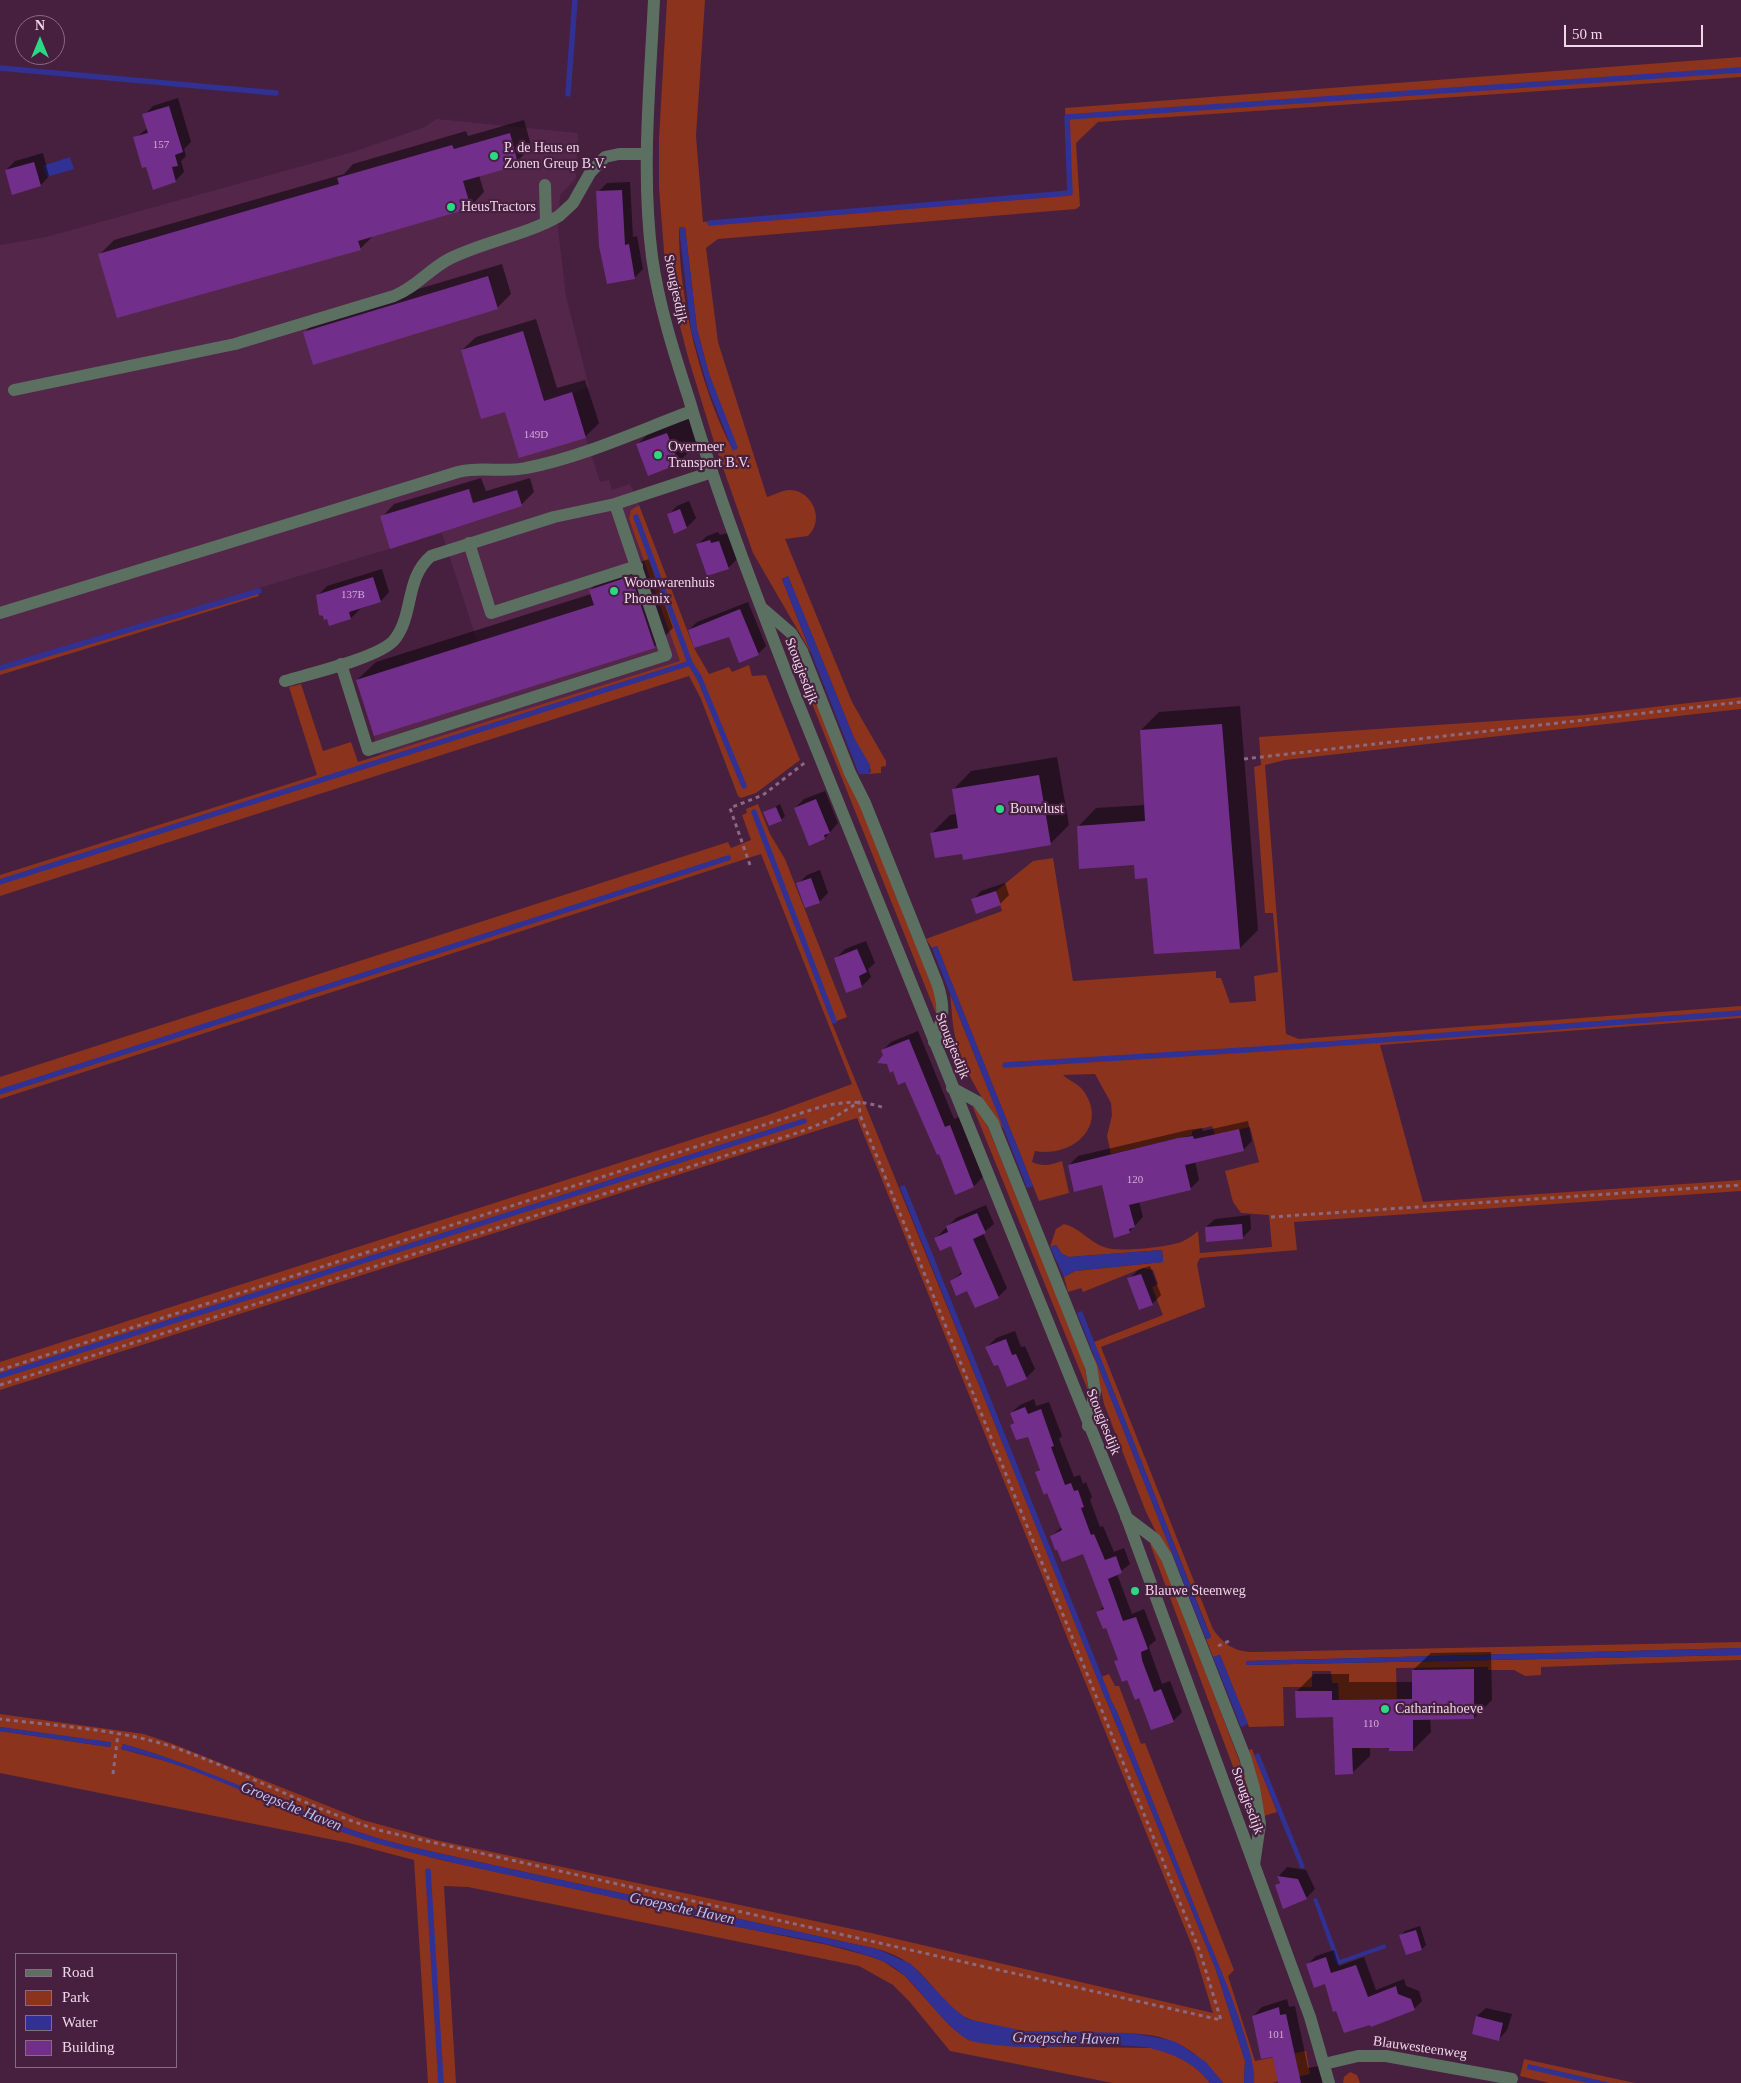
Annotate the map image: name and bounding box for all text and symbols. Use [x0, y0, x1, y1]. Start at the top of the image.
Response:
north arrow [15, 15, 65, 65]
scale bar [1566, 15, 1705, 47]
text: N [35, 18, 45, 33]
text: 50 m [1572, 26, 1602, 42]
house number: 157 [153, 138, 169, 152]
place label: P. de Heus en Zonen Greup B.V. [504, 140, 606, 172]
marker: P. de Heus en Zonen Greup B.V. [488, 150, 500, 162]
place label: HeusTractors [461, 199, 536, 215]
marker: HeusTractors [445, 201, 457, 213]
street label: Stougjesdijk [660, 253, 690, 325]
house number: 149D [524, 428, 548, 442]
place label: Overmeer Transport B.V. [668, 439, 750, 472]
marker: Overmeer Transport B.V. [652, 449, 664, 461]
place label: Woonwarenhuis Phoenix [624, 575, 715, 608]
marker: Woonwarenhuis Phoenix [608, 585, 620, 597]
house number: 137B [341, 588, 365, 602]
street label: Stougjesdijk [781, 635, 821, 707]
place label: Bouwlust [1010, 801, 1064, 817]
marker: Bouwlust [994, 803, 1006, 815]
street label: Stougjesdijk [931, 1010, 973, 1082]
house number: 120 [1127, 1173, 1143, 1187]
street label: Stougjesdijk [1082, 1386, 1124, 1458]
place label: Blauwe Steenweg [1145, 1583, 1246, 1599]
marker: Blauwe Steenweg [1129, 1585, 1141, 1597]
place label: Catharinahoeve [1395, 1701, 1483, 1717]
marker: Catharinahoeve [1379, 1703, 1391, 1715]
house number: 110 [1363, 1717, 1379, 1731]
street label: Stougjesdijk [1227, 1765, 1267, 1837]
water label: Groepsche Haven [238, 1779, 344, 1835]
water label: Groepsche Haven [628, 1889, 736, 1929]
legend [15, 1953, 178, 2068]
text: Road [62, 1964, 94, 1980]
text: Park [62, 1989, 90, 2005]
text: Water [62, 2014, 97, 2030]
house number: 101 [1268, 2028, 1284, 2042]
water label: Groepsche Haven [1012, 2029, 1120, 2049]
street label: Blauwesteenweg [1372, 2033, 1468, 2063]
text: Building [62, 2039, 115, 2055]

